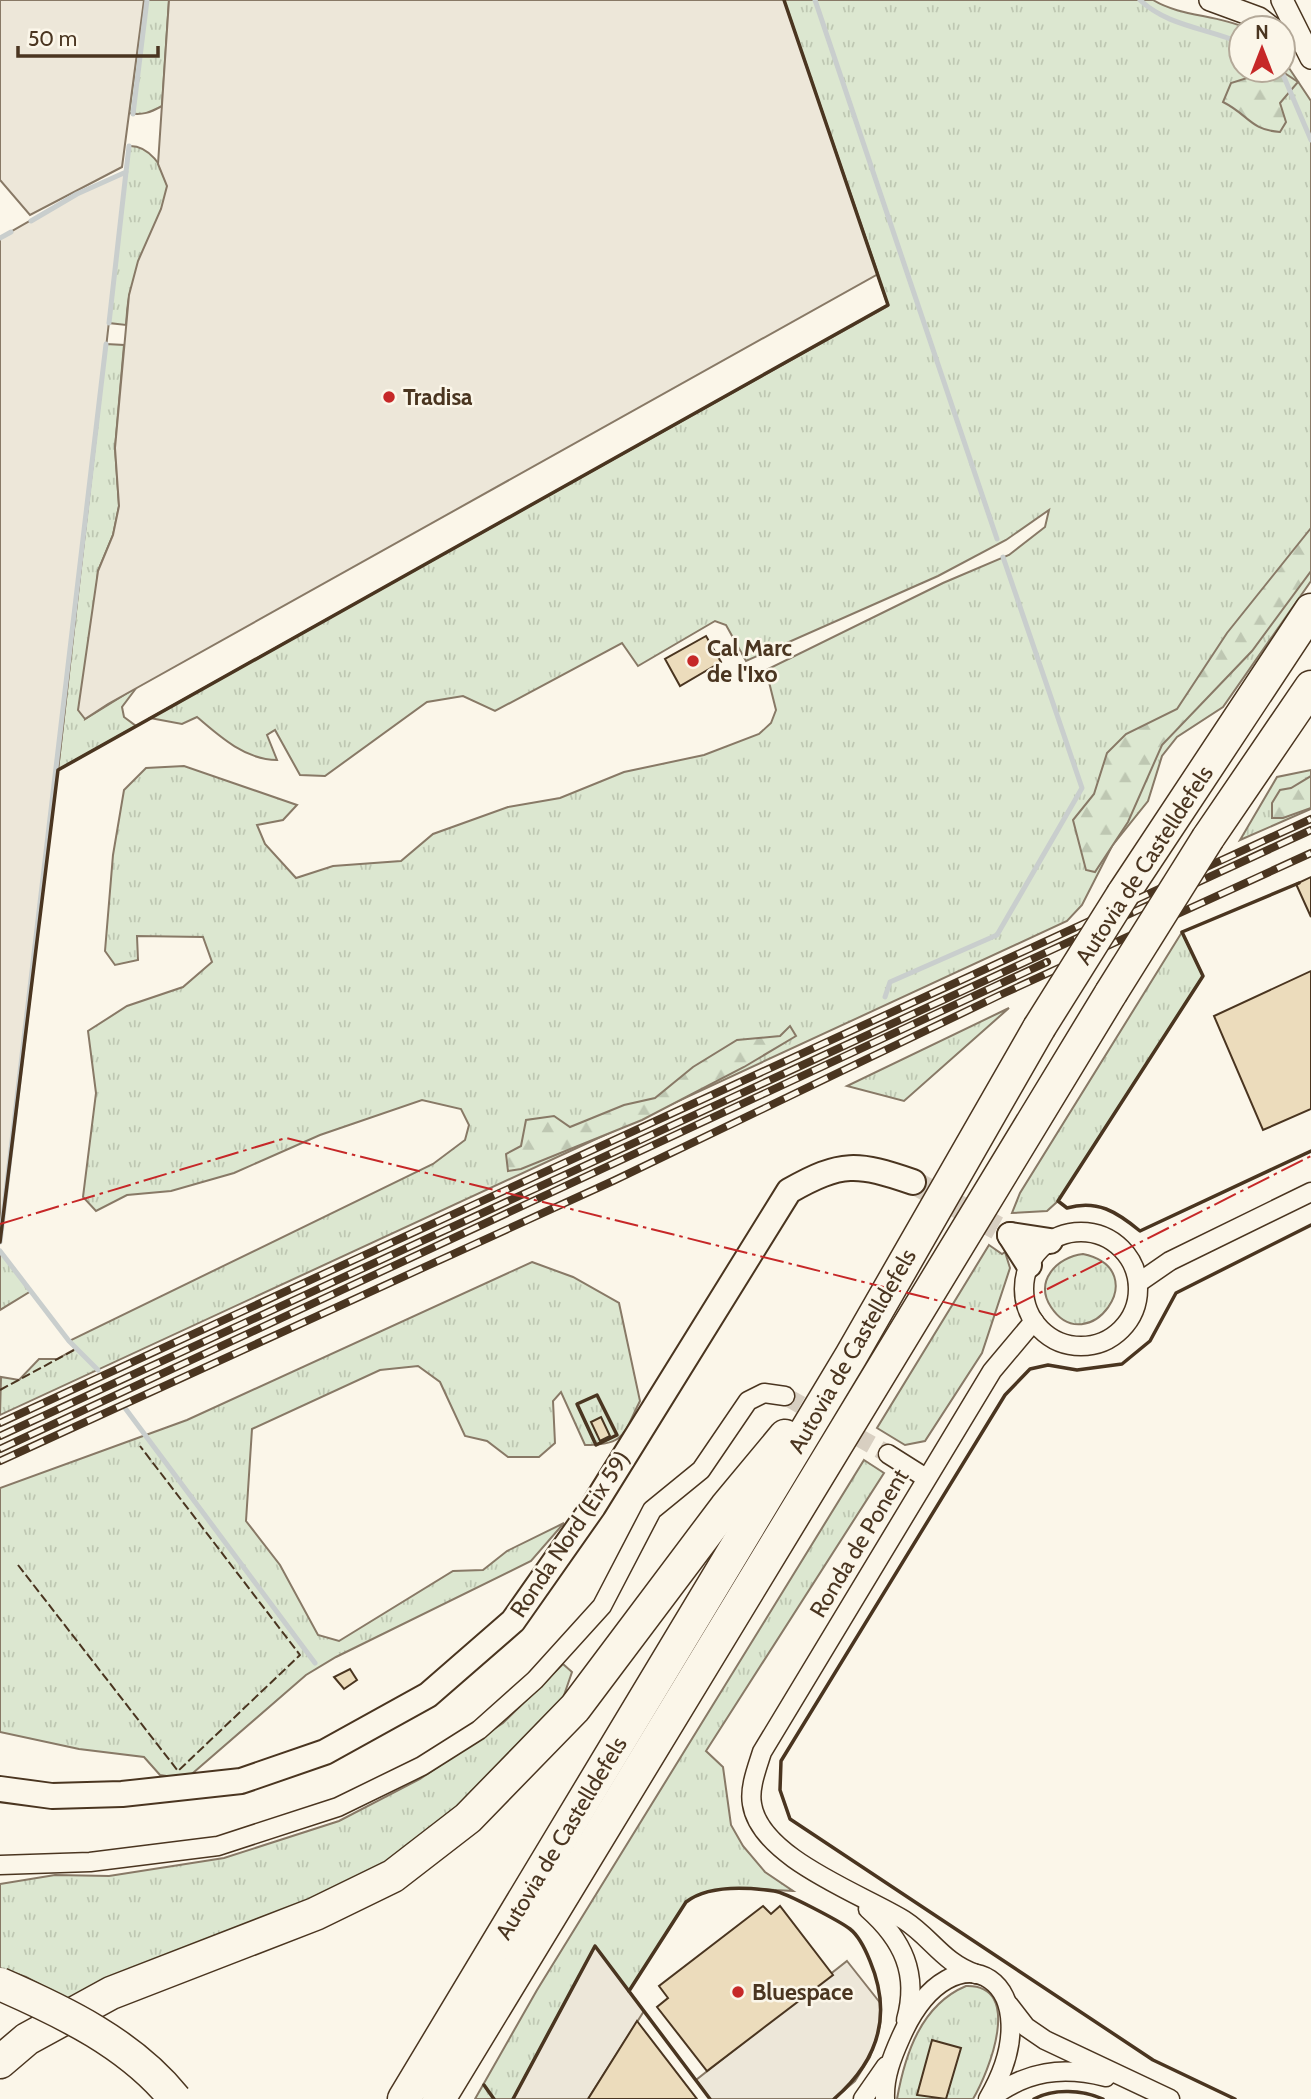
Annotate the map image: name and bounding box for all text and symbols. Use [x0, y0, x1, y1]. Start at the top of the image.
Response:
scale bar [18, 14, 158, 58]
north arrow [1227, 14, 1297, 84]
text: N [1255, 21, 1269, 44]
text: 50 m [28, 26, 77, 51]
place label: Tradisa [403, 383, 473, 411]
marker: Tradisa [381, 389, 397, 405]
place label: Cal Marc de l'Ixo [707, 634, 792, 688]
marker: Cal Marc de l'Ixo [685, 653, 701, 669]
street label: Autovia de Castelldefels [1069, 760, 1219, 970]
street label: Autovia de Castelldefels [782, 1244, 922, 1458]
street label: Ronda Nord (Eix 59) [504, 1445, 636, 1623]
street label: Ronda de Ponent [804, 1463, 914, 1622]
street label: Autovia de Castelldefels [489, 1731, 633, 1945]
place label: Bluespace [752, 1978, 853, 2006]
marker: Bluespace [730, 1984, 746, 2000]

